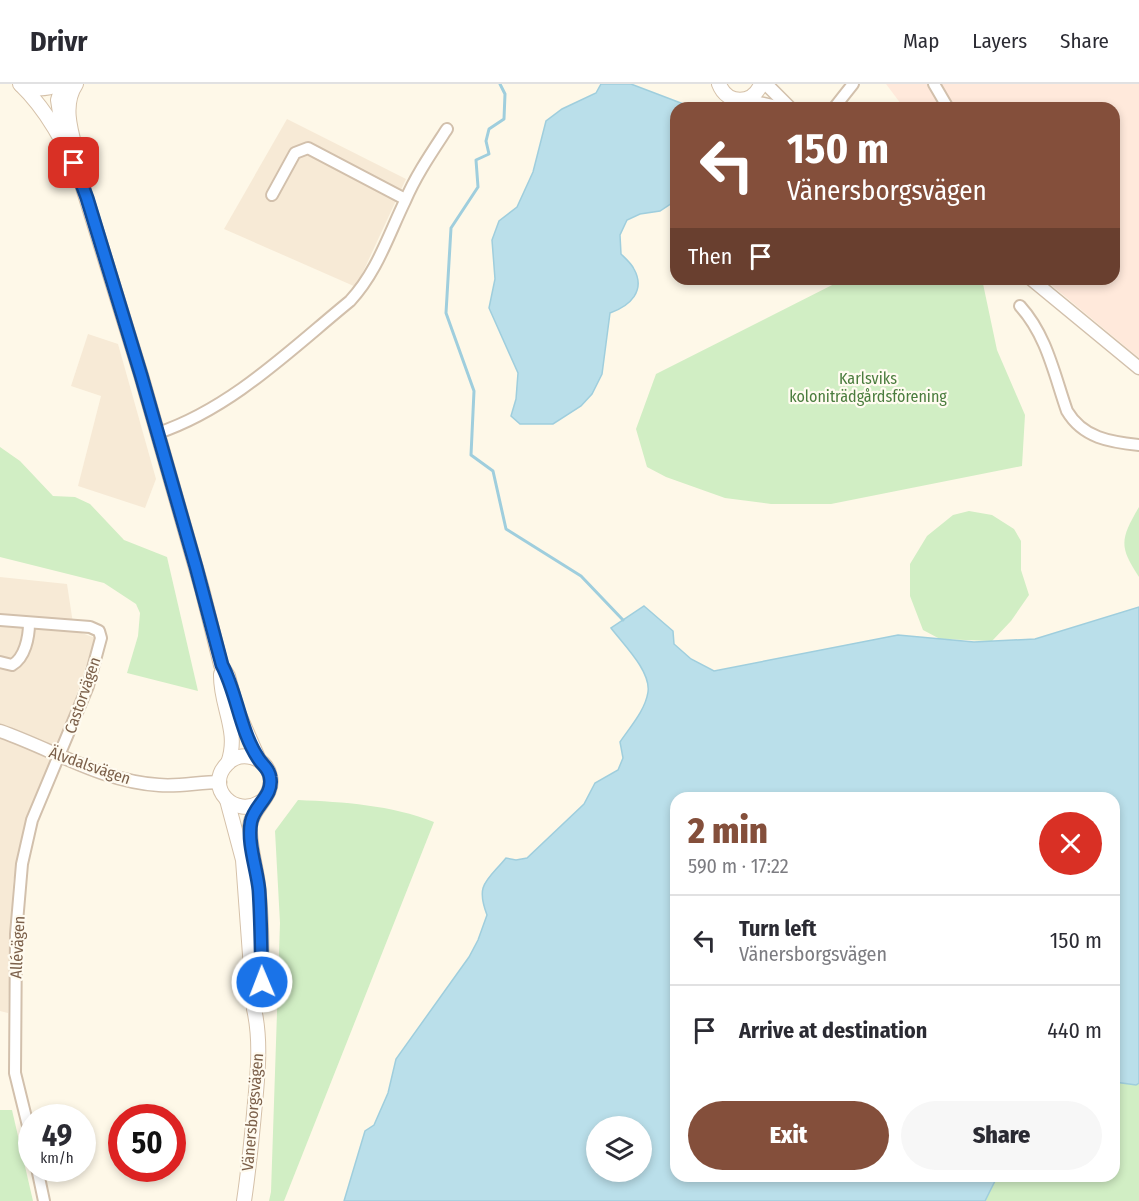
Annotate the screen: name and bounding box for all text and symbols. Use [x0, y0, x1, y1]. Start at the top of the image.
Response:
text: Drivr [30, 25, 88, 58]
text: Map [903, 28, 939, 54]
text: Layers [972, 28, 1027, 54]
text: Share [1060, 28, 1109, 54]
text: 150 m [787, 124, 889, 174]
icon: left [688, 126, 766, 204]
pin [48, 137, 99, 188]
icon: arrive [57, 146, 90, 179]
text: Vänersborgsvägen [787, 175, 987, 207]
icon: arrive [744, 240, 777, 273]
text: Then [688, 243, 732, 270]
park label: Karlsviks koloniträdgårdsförening [789, 369, 947, 406]
street label: Castorvägen [61, 654, 104, 736]
street label: Älvdalsvägen [47, 743, 133, 788]
text: 2 min [688, 809, 768, 853]
button: close [1039, 812, 1102, 875]
text: 590 m · 17:22 [688, 854, 789, 878]
street label: Allévägen [6, 915, 29, 979]
text: Turn left [739, 915, 817, 942]
icon: left [688, 924, 721, 957]
text: 150 m [1050, 927, 1102, 954]
text: Vänersborgsvägen [739, 942, 887, 966]
position arrow [230, 950, 294, 1014]
icon: arrive [688, 1014, 721, 1047]
text: Arrive at destination [739, 1017, 927, 1044]
text: 440 m [1047, 1017, 1102, 1044]
street label: Vänersborgsvägen [238, 1052, 267, 1172]
button: Exit [688, 1101, 889, 1170]
button: Share [901, 1101, 1102, 1170]
speed limit sign: 50 [108, 1104, 186, 1182]
map controls [586, 1116, 652, 1182]
button: layers [586, 1116, 652, 1182]
text: 49 [42, 1118, 72, 1154]
text: km/h [40, 1149, 74, 1167]

